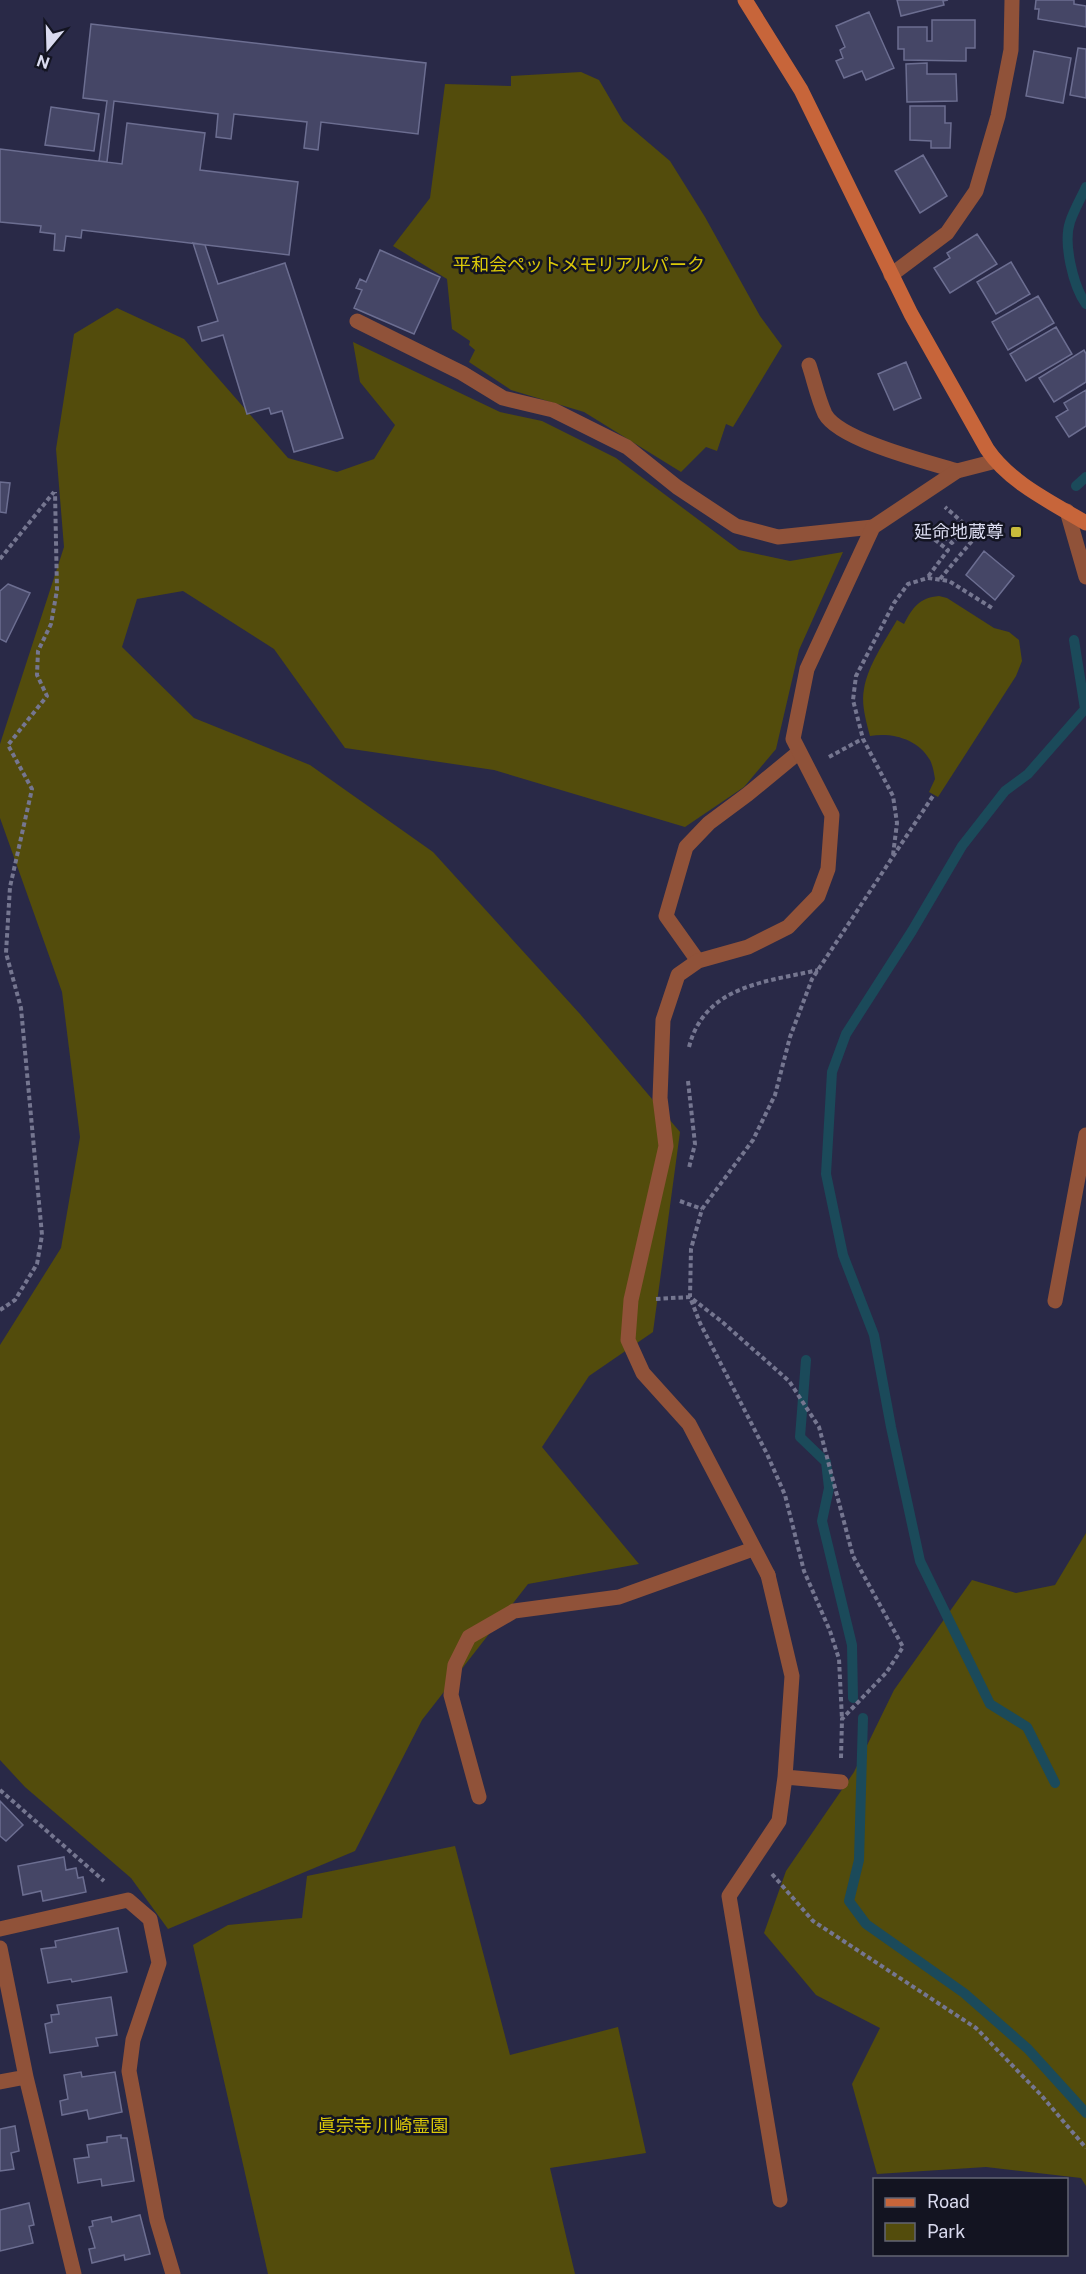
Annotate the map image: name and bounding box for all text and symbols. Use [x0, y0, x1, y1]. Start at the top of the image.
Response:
north arrow [18, 18, 78, 78]
text: N [34, 51, 52, 73]
park label: 平和会ペットメモリアルパーク [453, 254, 705, 275]
place label: 延命地蔵尊 [914, 521, 1004, 542]
marker: 延命地蔵尊 [1009, 525, 1023, 539]
park label: 眞宗寺 川崎霊園 [318, 2115, 448, 2136]
legend [873, 2178, 1068, 2256]
text: Road [927, 2191, 970, 2212]
text: Park [927, 2221, 965, 2242]

